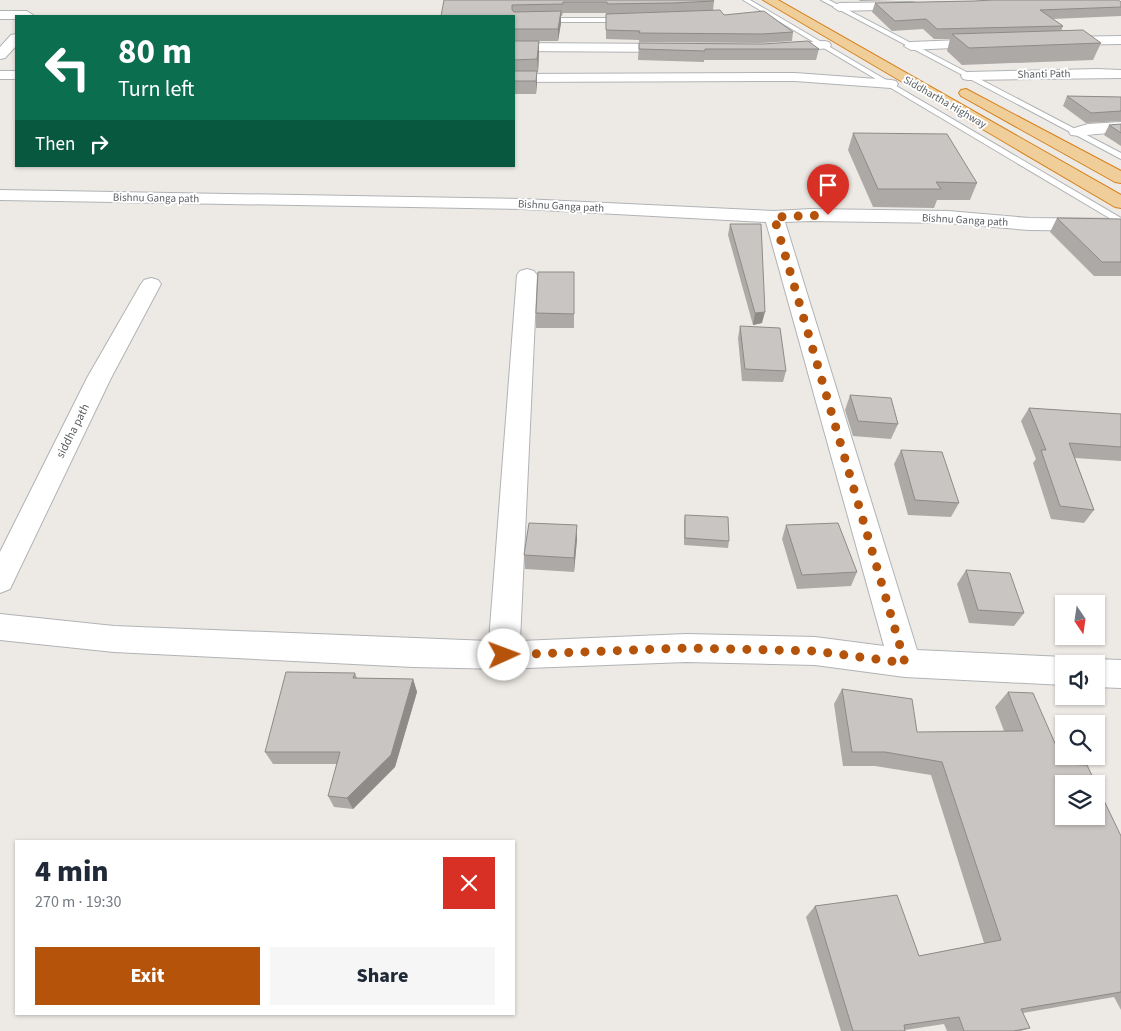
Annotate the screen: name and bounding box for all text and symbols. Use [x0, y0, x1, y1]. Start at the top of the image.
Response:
text: 80 m [118, 27, 192, 77]
icon: left [35, 35, 100, 100]
street label: Shanti Path [1017, 66, 1071, 82]
street label: Siddhartha Highway [901, 72, 989, 132]
text: Turn left [118, 73, 194, 105]
icon: right [85, 130, 113, 158]
text: Then [35, 131, 75, 158]
pin [807, 164, 849, 215]
icon: arrive [814, 171, 842, 199]
street label: Bishnu Ganga path [113, 190, 199, 206]
street label: Bishnu Ganga path [517, 196, 605, 216]
street label: Bishnu Ganga path [921, 210, 1009, 230]
street label: siddha path [52, 401, 94, 461]
north arrow [1055, 595, 1105, 645]
map controls [1055, 595, 1105, 825]
position arrow [477, 628, 529, 680]
button: sound [1055, 655, 1105, 705]
button: search [1055, 715, 1105, 765]
button: layers [1055, 775, 1105, 825]
text: 4 min [35, 850, 109, 893]
button: close [443, 857, 495, 909]
text: 270 m · 19:30 [35, 891, 122, 913]
button: Exit [35, 947, 260, 1005]
button: Share [270, 947, 495, 1005]

